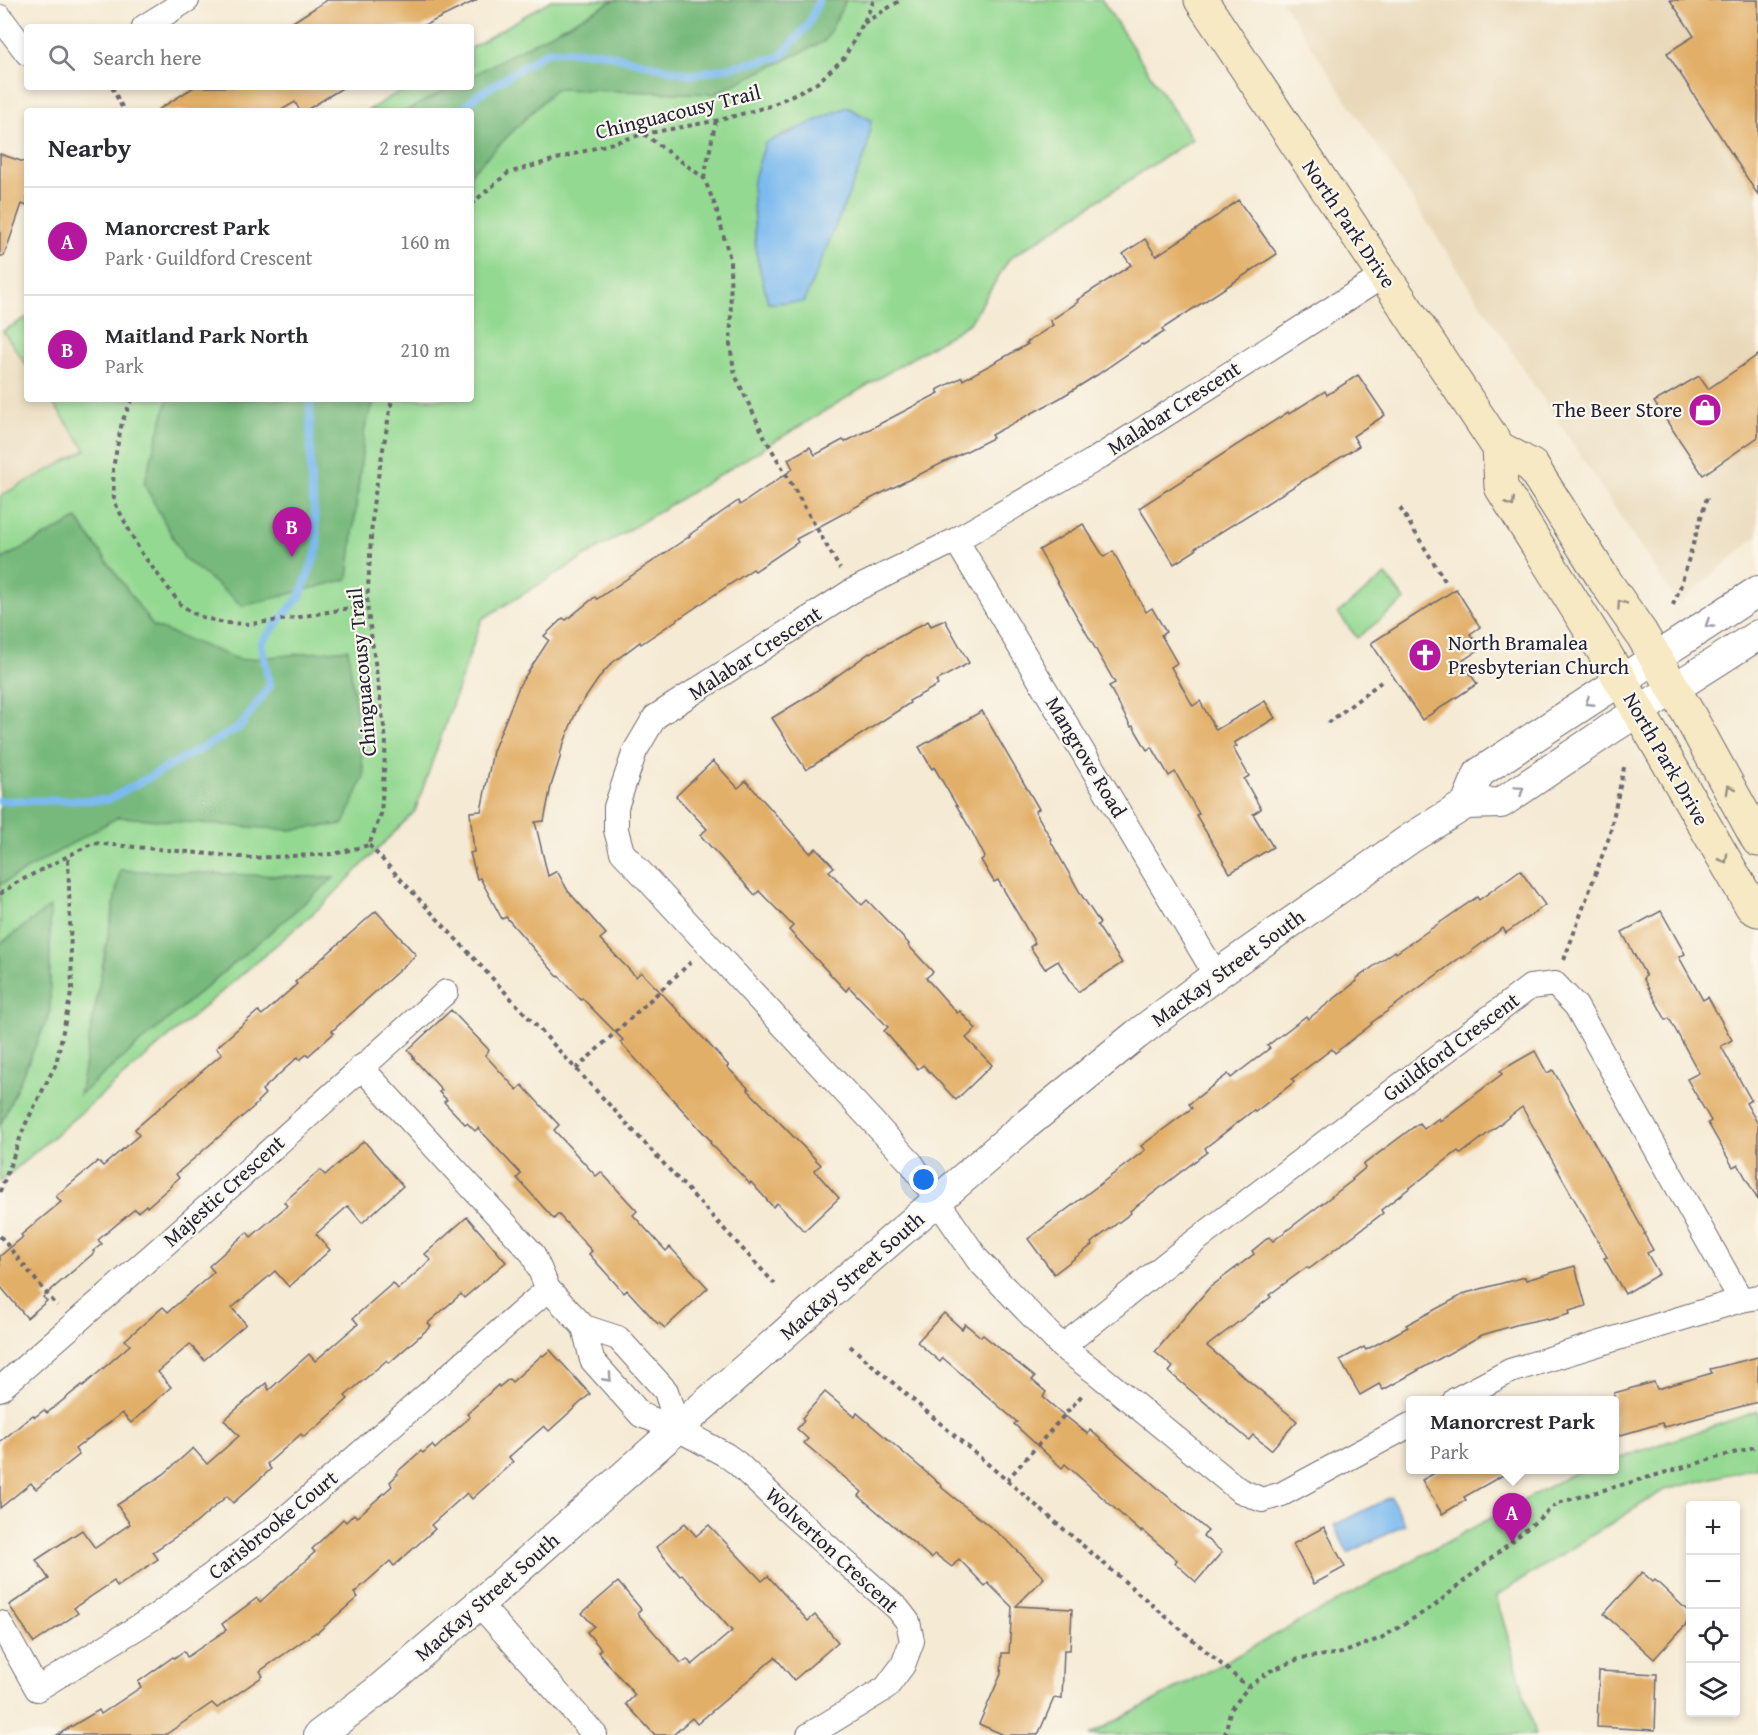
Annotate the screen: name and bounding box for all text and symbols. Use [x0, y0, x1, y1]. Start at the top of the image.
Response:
search box [24, 24, 474, 90]
icon: search [45, 41, 78, 74]
text: Search here [93, 41, 202, 73]
street label: Chinguacousy Trail [592, 76, 764, 147]
text: Nearby [48, 128, 131, 167]
text: 2 results [379, 133, 450, 162]
street label: North Park Drive [1295, 153, 1404, 294]
text: Manorcrest Park [105, 211, 270, 243]
text: A [61, 227, 74, 256]
text: 160 m [400, 227, 450, 256]
text: Park · Guildford Crescent [105, 243, 313, 272]
text: Maitland Park North [105, 319, 308, 351]
text: B [61, 335, 74, 364]
text: 210 m [400, 335, 450, 364]
text: Park [105, 351, 144, 380]
street label: Malabar Crescent [1101, 353, 1247, 462]
shop icon: The Beer Store [1687, 392, 1723, 428]
place label: The Beer Store [1552, 394, 1682, 425]
one-way arrow [1504, 497, 1515, 508]
pin: B [272, 508, 312, 557]
street label: Chinguacousy Trail [339, 586, 384, 758]
street label: Malabar Crescent [682, 598, 828, 707]
one-way arrow [1617, 600, 1628, 611]
one-way arrow [1705, 616, 1715, 628]
place label: North Bramalea Presbyterian Church [1448, 627, 1629, 682]
church icon: North Bramalea Presbyterian Church [1407, 637, 1443, 673]
street label: North Park Drive [1616, 686, 1717, 831]
street label: Mangrove Road [1038, 690, 1135, 824]
one-way arrow [1585, 695, 1596, 706]
one-way arrow [1726, 785, 1737, 795]
one-way arrow [1514, 786, 1525, 797]
one-way arrow [1717, 853, 1728, 863]
street label: MacKay Street South [1144, 901, 1311, 1034]
street label: Guildford Crescent [1376, 984, 1526, 1109]
street label: Majestic Crescent [156, 1127, 292, 1254]
your location [909, 1165, 938, 1194]
street label: MacKay Street South [772, 1204, 931, 1347]
one-way arrow [601, 1371, 612, 1382]
popup [1406, 1396, 1619, 1474]
text: Manorcrest Park [1430, 1405, 1595, 1437]
text: Park [1430, 1437, 1469, 1466]
street label: Carisbrooke Court [201, 1462, 345, 1587]
street label: Wolverton Crescent [759, 1479, 907, 1620]
pin: A [1492, 1494, 1532, 1543]
map controls [1686, 1501, 1740, 1717]
button: + [1686, 1501, 1740, 1555]
street label: MacKay Street South [407, 1525, 566, 1668]
button: − [1686, 1555, 1740, 1609]
button: locate [1686, 1609, 1740, 1663]
button: layers [1686, 1663, 1740, 1717]

